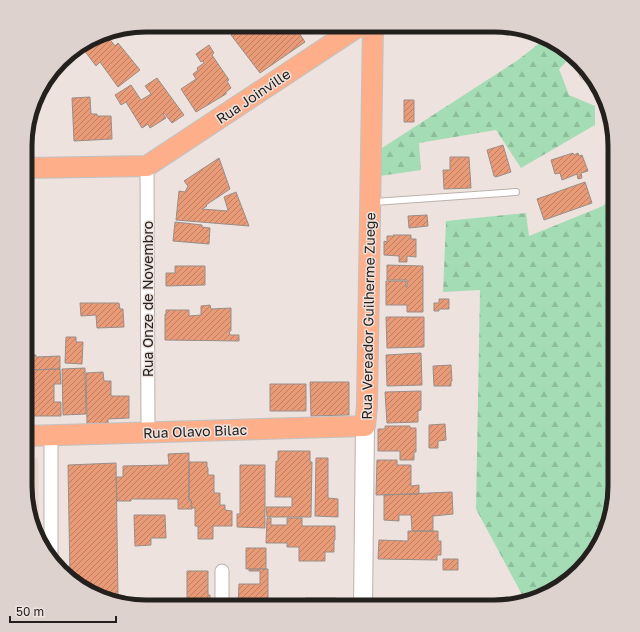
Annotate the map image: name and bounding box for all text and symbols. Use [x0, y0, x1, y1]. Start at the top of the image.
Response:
street label: Rua Joinville [213, 65, 293, 127]
street label: Rua Vereador Guilherme Zuege [358, 212, 378, 420]
street label: Rua Onze de Novembro [139, 221, 156, 377]
street label: Rua Olavo Bilac [143, 421, 248, 441]
scale bar [10, 598, 116, 624]
text: 50 m [16, 604, 44, 619]

